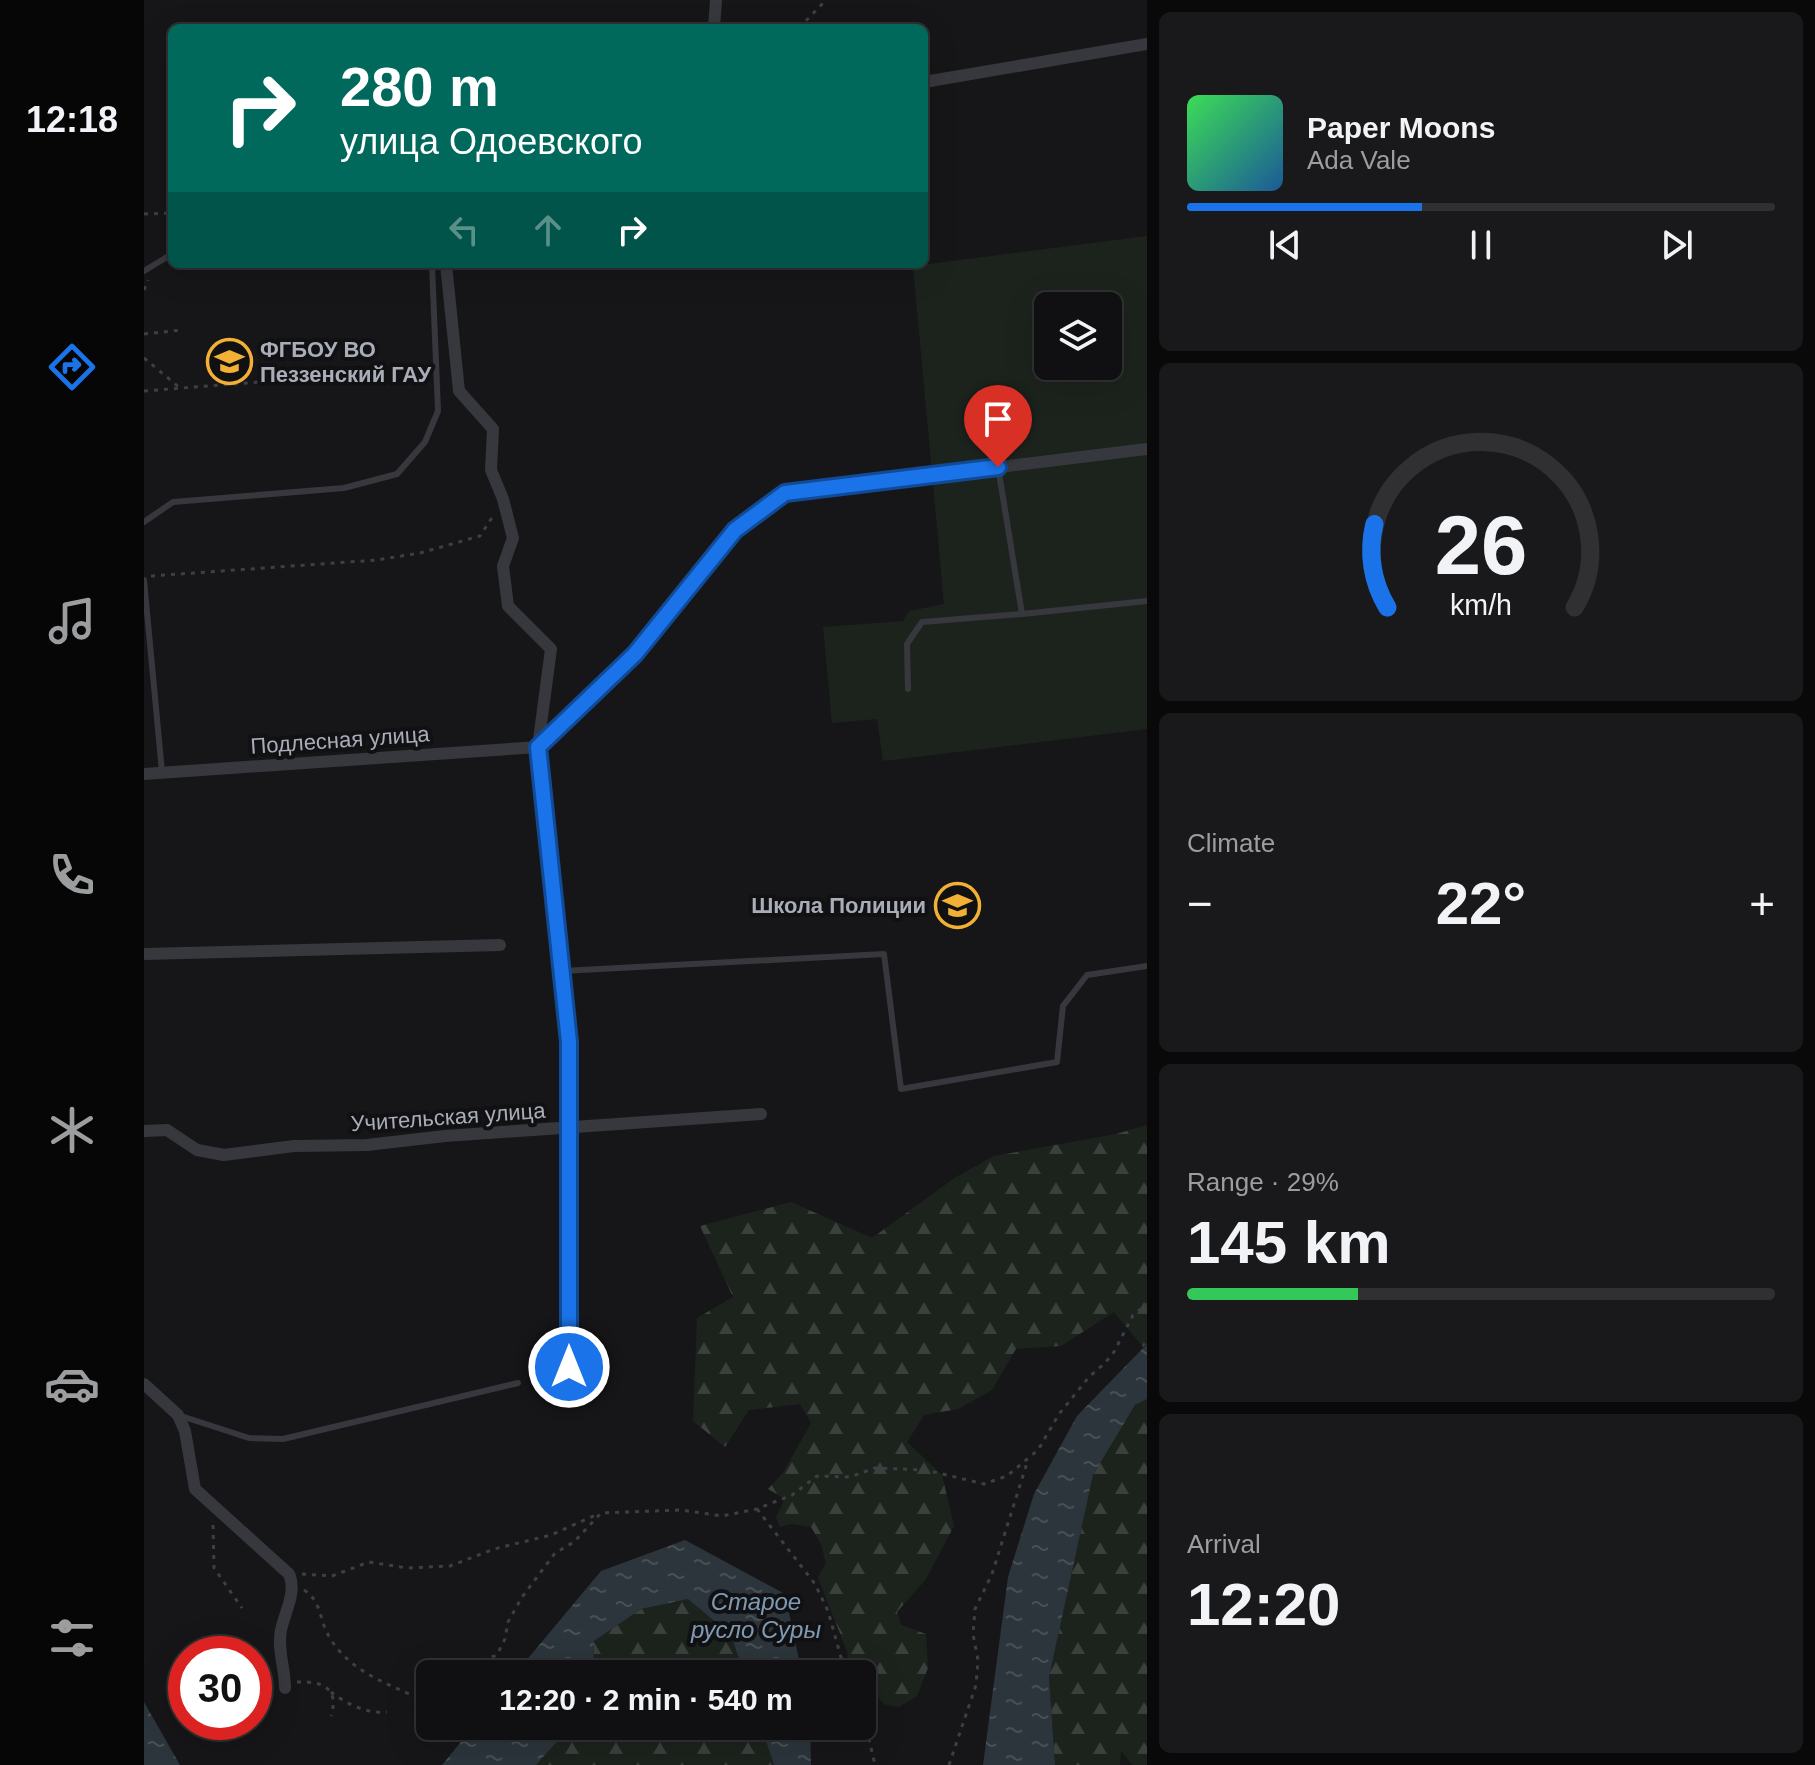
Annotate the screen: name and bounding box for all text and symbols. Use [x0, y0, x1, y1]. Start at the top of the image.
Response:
text: 280 m [340, 55, 499, 118]
icon: right [208, 56, 312, 160]
text: 12:18 [26, 99, 118, 140]
text: Paper Moons [1307, 111, 1495, 144]
text: улица Одоевского [340, 121, 642, 162]
text: Ada Vale [1307, 145, 1411, 175]
icon: left [442, 208, 486, 252]
icon: ahead [526, 208, 570, 252]
icon: right [610, 208, 654, 252]
icon: previous [1263, 223, 1307, 267]
icon: pause [1459, 223, 1503, 267]
icon: next [1655, 223, 1699, 267]
map controls [1034, 292, 1122, 380]
button: layers [1034, 292, 1122, 380]
place label: ФГБОУ ВО Пеззенский ГАУ [260, 337, 431, 387]
school or university icon: ФГБОУ ВО Пеззенский ГАУ [205, 338, 253, 386]
icon: directions [44, 339, 100, 395]
pin [964, 385, 1032, 467]
icon: arrive [976, 397, 1020, 441]
text: 26 [1435, 498, 1527, 591]
text: km/h [1450, 589, 1512, 621]
icon: music [44, 593, 100, 649]
street label: Подлесная улица [250, 721, 431, 759]
text: Climate [1187, 828, 1275, 858]
icon: phone [44, 847, 100, 903]
text: 22° [1436, 870, 1526, 937]
text: − [1187, 879, 1213, 928]
text: + [1749, 879, 1775, 928]
school or university icon: Школа Полиции [933, 881, 981, 929]
place label: Школа Полиции [751, 893, 926, 918]
street label: Учительская улица [350, 1098, 547, 1136]
icon: climate [44, 1102, 100, 1158]
text: Range · 29% [1187, 1167, 1339, 1197]
text: 145 km [1187, 1209, 1391, 1276]
position arrow [527, 1325, 611, 1409]
icon: car [44, 1356, 100, 1412]
text: Arrival [1187, 1529, 1261, 1559]
text: 12:20 [1187, 1571, 1340, 1638]
water label: Старое русло Суры [690, 1588, 821, 1643]
icon: filters [44, 1610, 100, 1666]
speed limit sign: 30 [168, 1636, 272, 1740]
text: 12:20 · 2 min · 540 m [499, 1683, 793, 1716]

